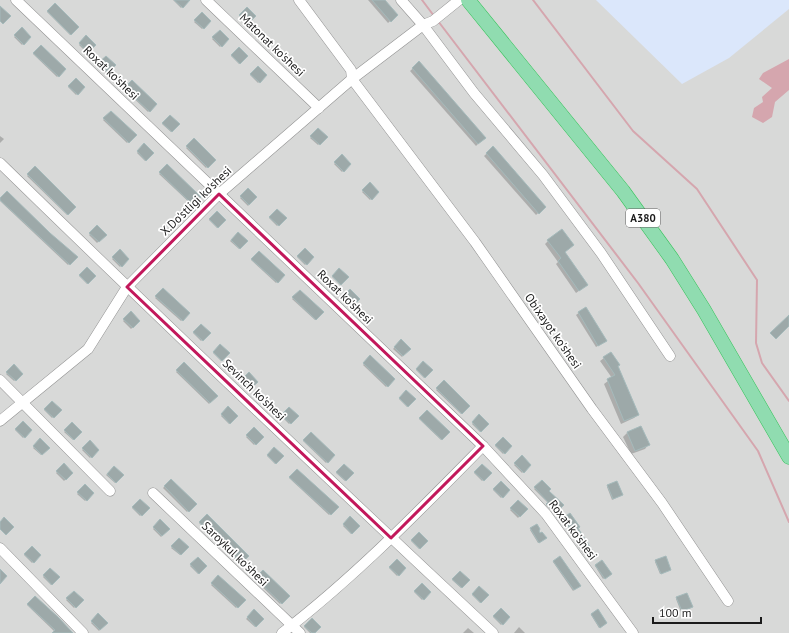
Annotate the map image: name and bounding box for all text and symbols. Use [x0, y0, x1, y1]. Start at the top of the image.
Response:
street label: Matonat ko'shesi [237, 10, 308, 80]
street label: Roxat ko'shesi [80, 42, 142, 103]
street label: X.Do'stligi ko'shesi [157, 163, 234, 238]
road number: A380 [626, 209, 660, 227]
street label: Roxat ko'shesi [314, 266, 376, 327]
street label: Obixayot ko'shesi [522, 290, 585, 371]
street label: Sevinch ko'shesi [220, 356, 289, 424]
street label: Roxat ko'shesi [546, 497, 601, 563]
street label: Saroykul ko'shesi [199, 518, 272, 589]
scale bar [653, 599, 761, 625]
text: 100 m [659, 605, 692, 620]

